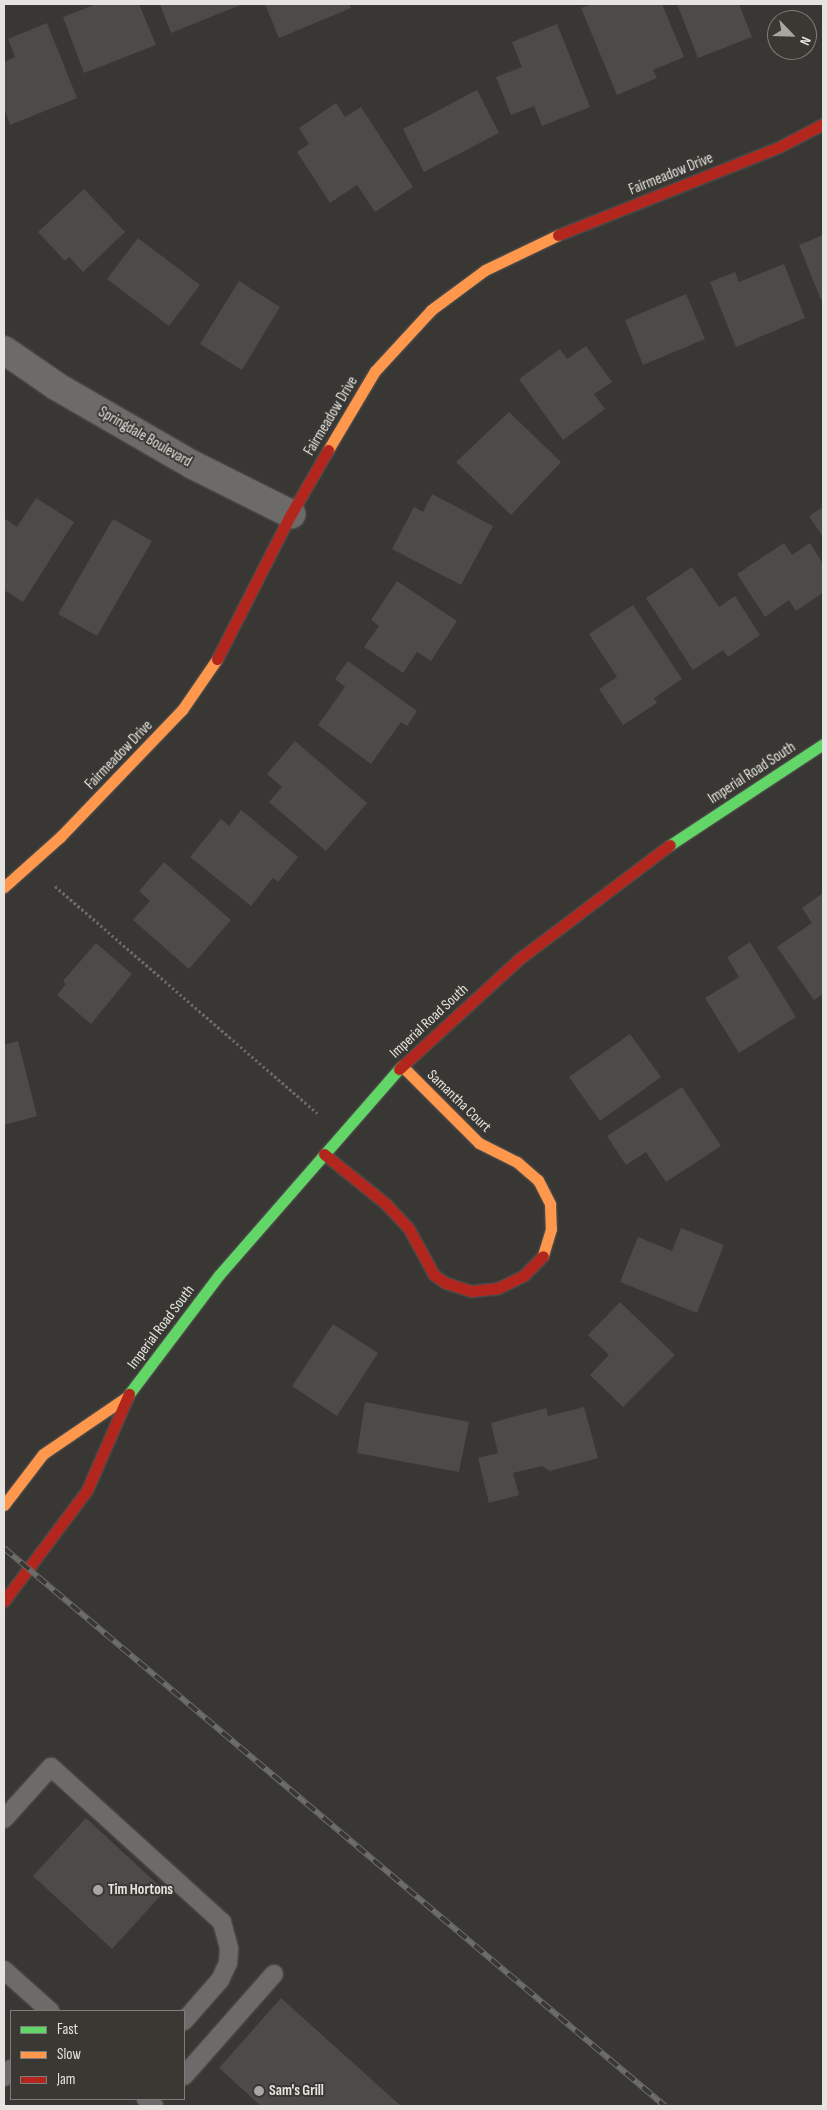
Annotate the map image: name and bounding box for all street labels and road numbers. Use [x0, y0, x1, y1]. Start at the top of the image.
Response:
street label: Fairmeadow Drive [626, 149, 716, 199]
street label: Fairmeadow Drive [300, 373, 362, 459]
street label: Springdale Boulevard [95, 403, 195, 471]
street label: Fairmeadow Drive [82, 717, 156, 793]
street label: Imperial Road South [705, 738, 799, 808]
street label: Imperial Road South [386, 980, 472, 1062]
street label: Samantha Court [423, 1066, 495, 1136]
street label: Imperial Road South [124, 1282, 198, 1372]

